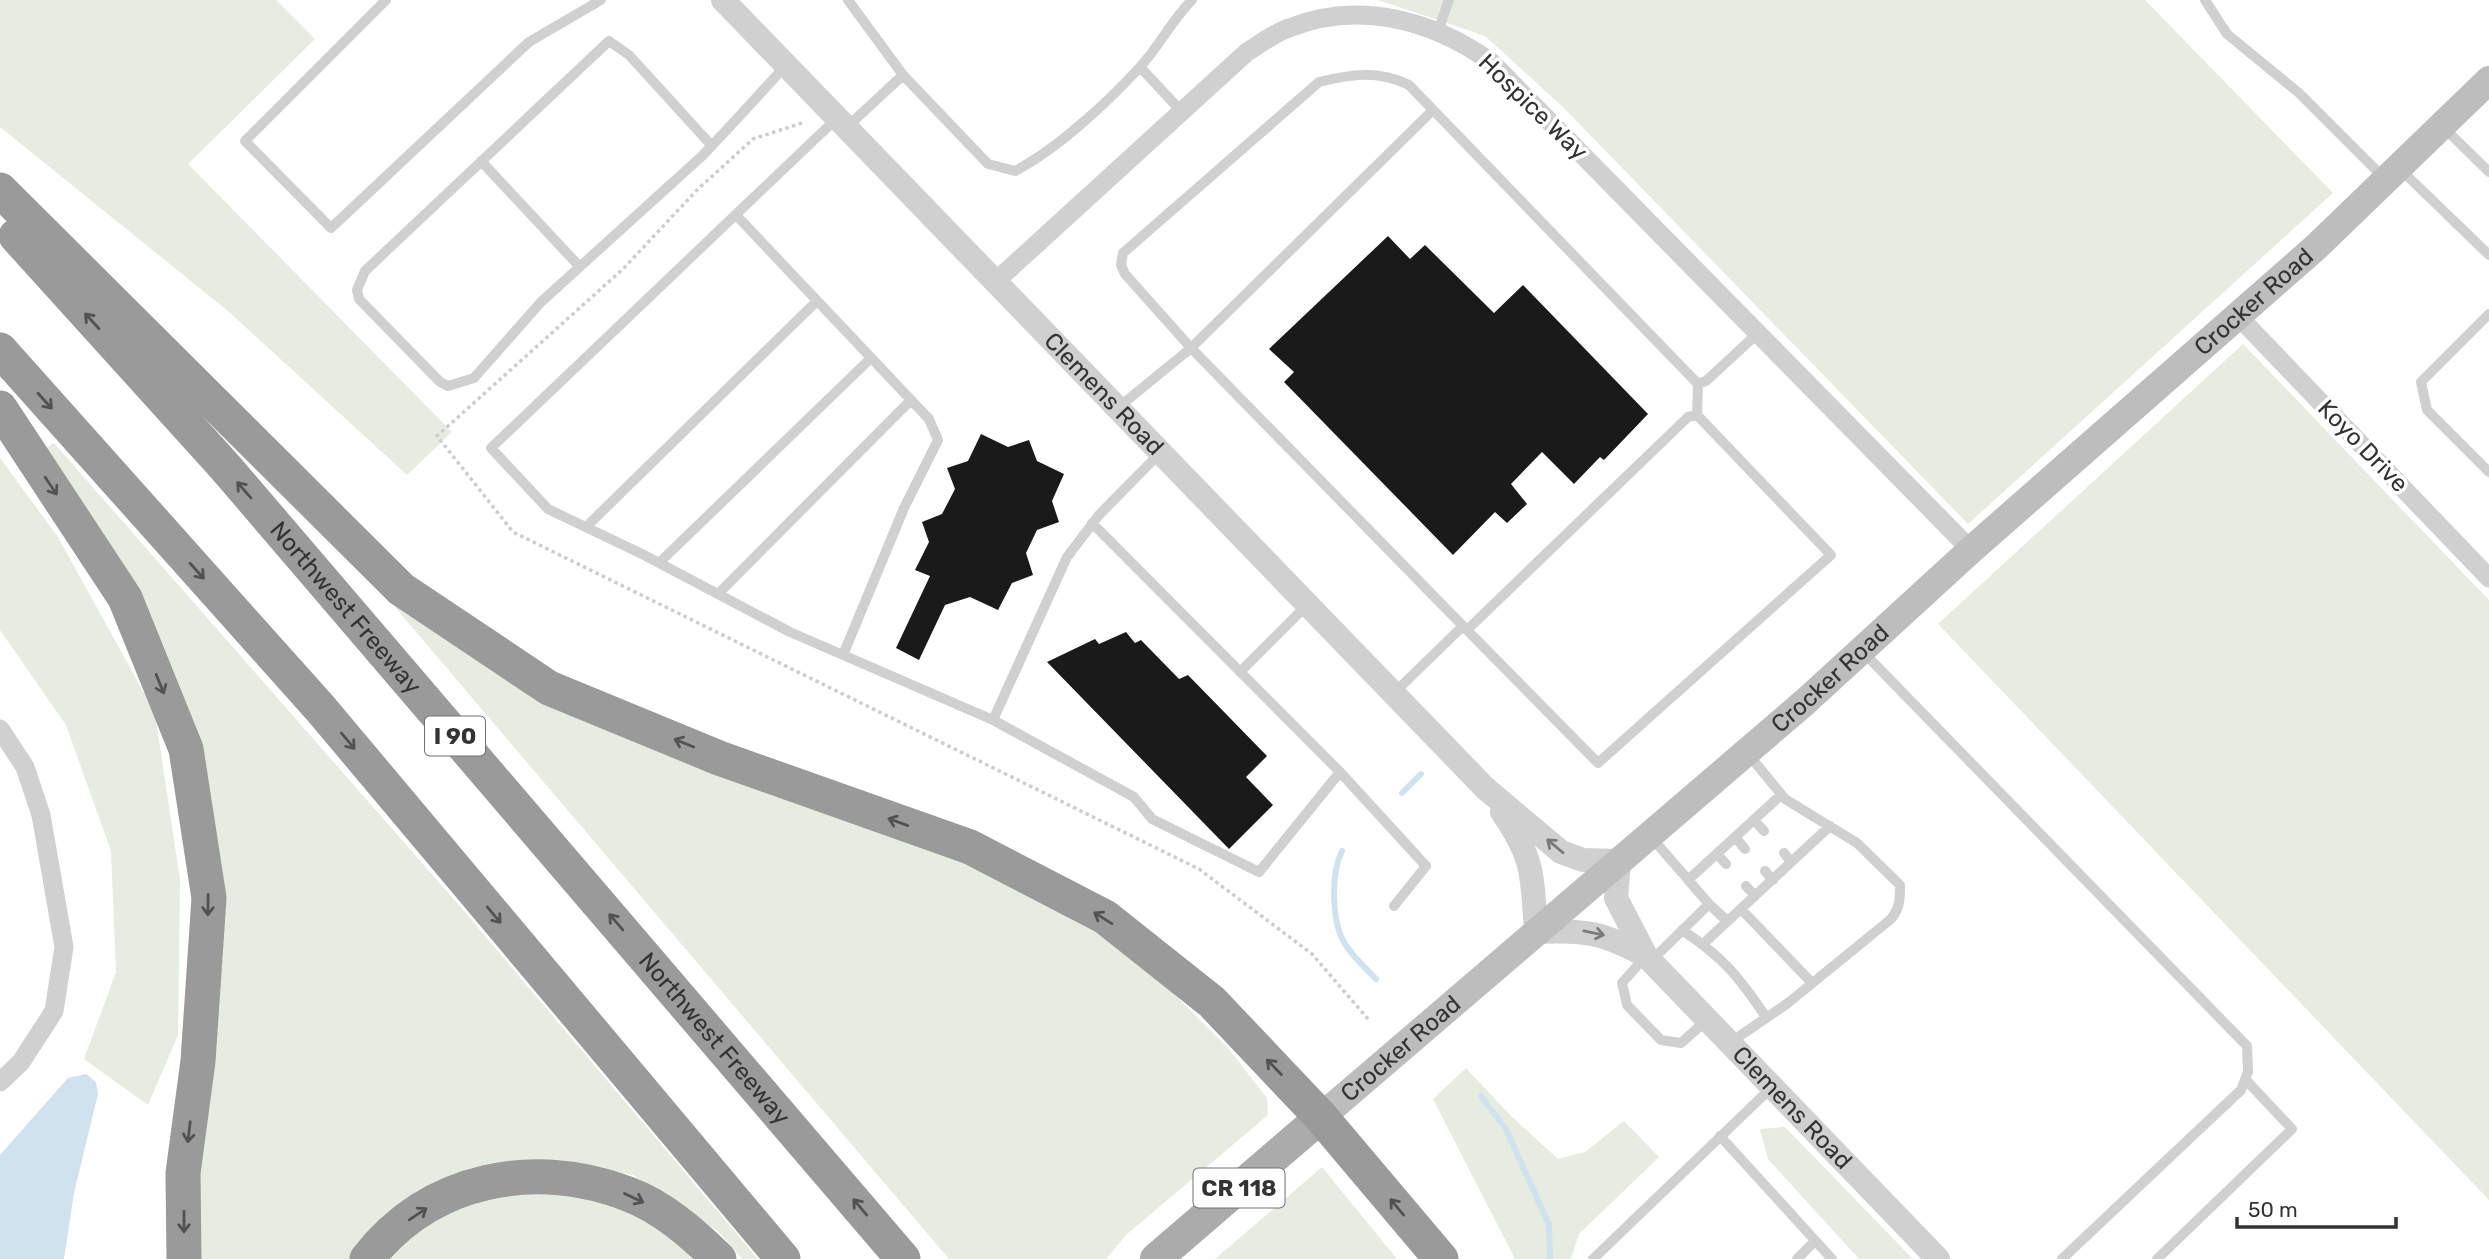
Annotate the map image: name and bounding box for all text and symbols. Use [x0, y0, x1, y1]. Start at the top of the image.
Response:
street label: Hospice Way [1473, 48, 1593, 166]
street label: Crocker Road [2189, 242, 2319, 361]
one-way arrow [84, 312, 100, 330]
street label: Clemens Road [1038, 327, 1169, 461]
one-way arrow [37, 392, 54, 409]
street label: Koyo Drive [2312, 394, 2414, 498]
one-way arrow [44, 476, 58, 495]
one-way arrow [236, 481, 252, 499]
street label: Northwest Freeway [264, 516, 427, 700]
one-way arrow [189, 562, 205, 580]
street label: Crocker Road [1766, 618, 1895, 739]
one-way arrow [154, 673, 167, 695]
road number: I 90 [425, 716, 485, 756]
one-way arrow [340, 732, 356, 750]
one-way arrow [674, 736, 695, 749]
one-way arrow [887, 815, 909, 827]
one-way arrow [1546, 838, 1564, 854]
one-way arrow [201, 893, 214, 916]
one-way arrow [486, 906, 502, 924]
one-way arrow [1094, 910, 1114, 924]
one-way arrow [608, 914, 624, 932]
one-way arrow [1582, 927, 1605, 941]
street label: Northwest Freeway [633, 947, 796, 1130]
street label: Crocker Road [1335, 990, 1466, 1108]
street label: Clemens Road [1727, 1040, 1858, 1175]
one-way arrow [1265, 1059, 1282, 1076]
one-way arrow [182, 1120, 195, 1142]
road number: CR 118 [1194, 1168, 1284, 1208]
scale bar [2237, 1186, 2396, 1230]
one-way arrow [623, 1192, 644, 1205]
text: 50 m [2248, 1197, 2298, 1222]
one-way arrow [852, 1198, 867, 1216]
one-way arrow [1389, 1198, 1405, 1216]
one-way arrow [408, 1207, 427, 1221]
one-way arrow [177, 1211, 191, 1234]

